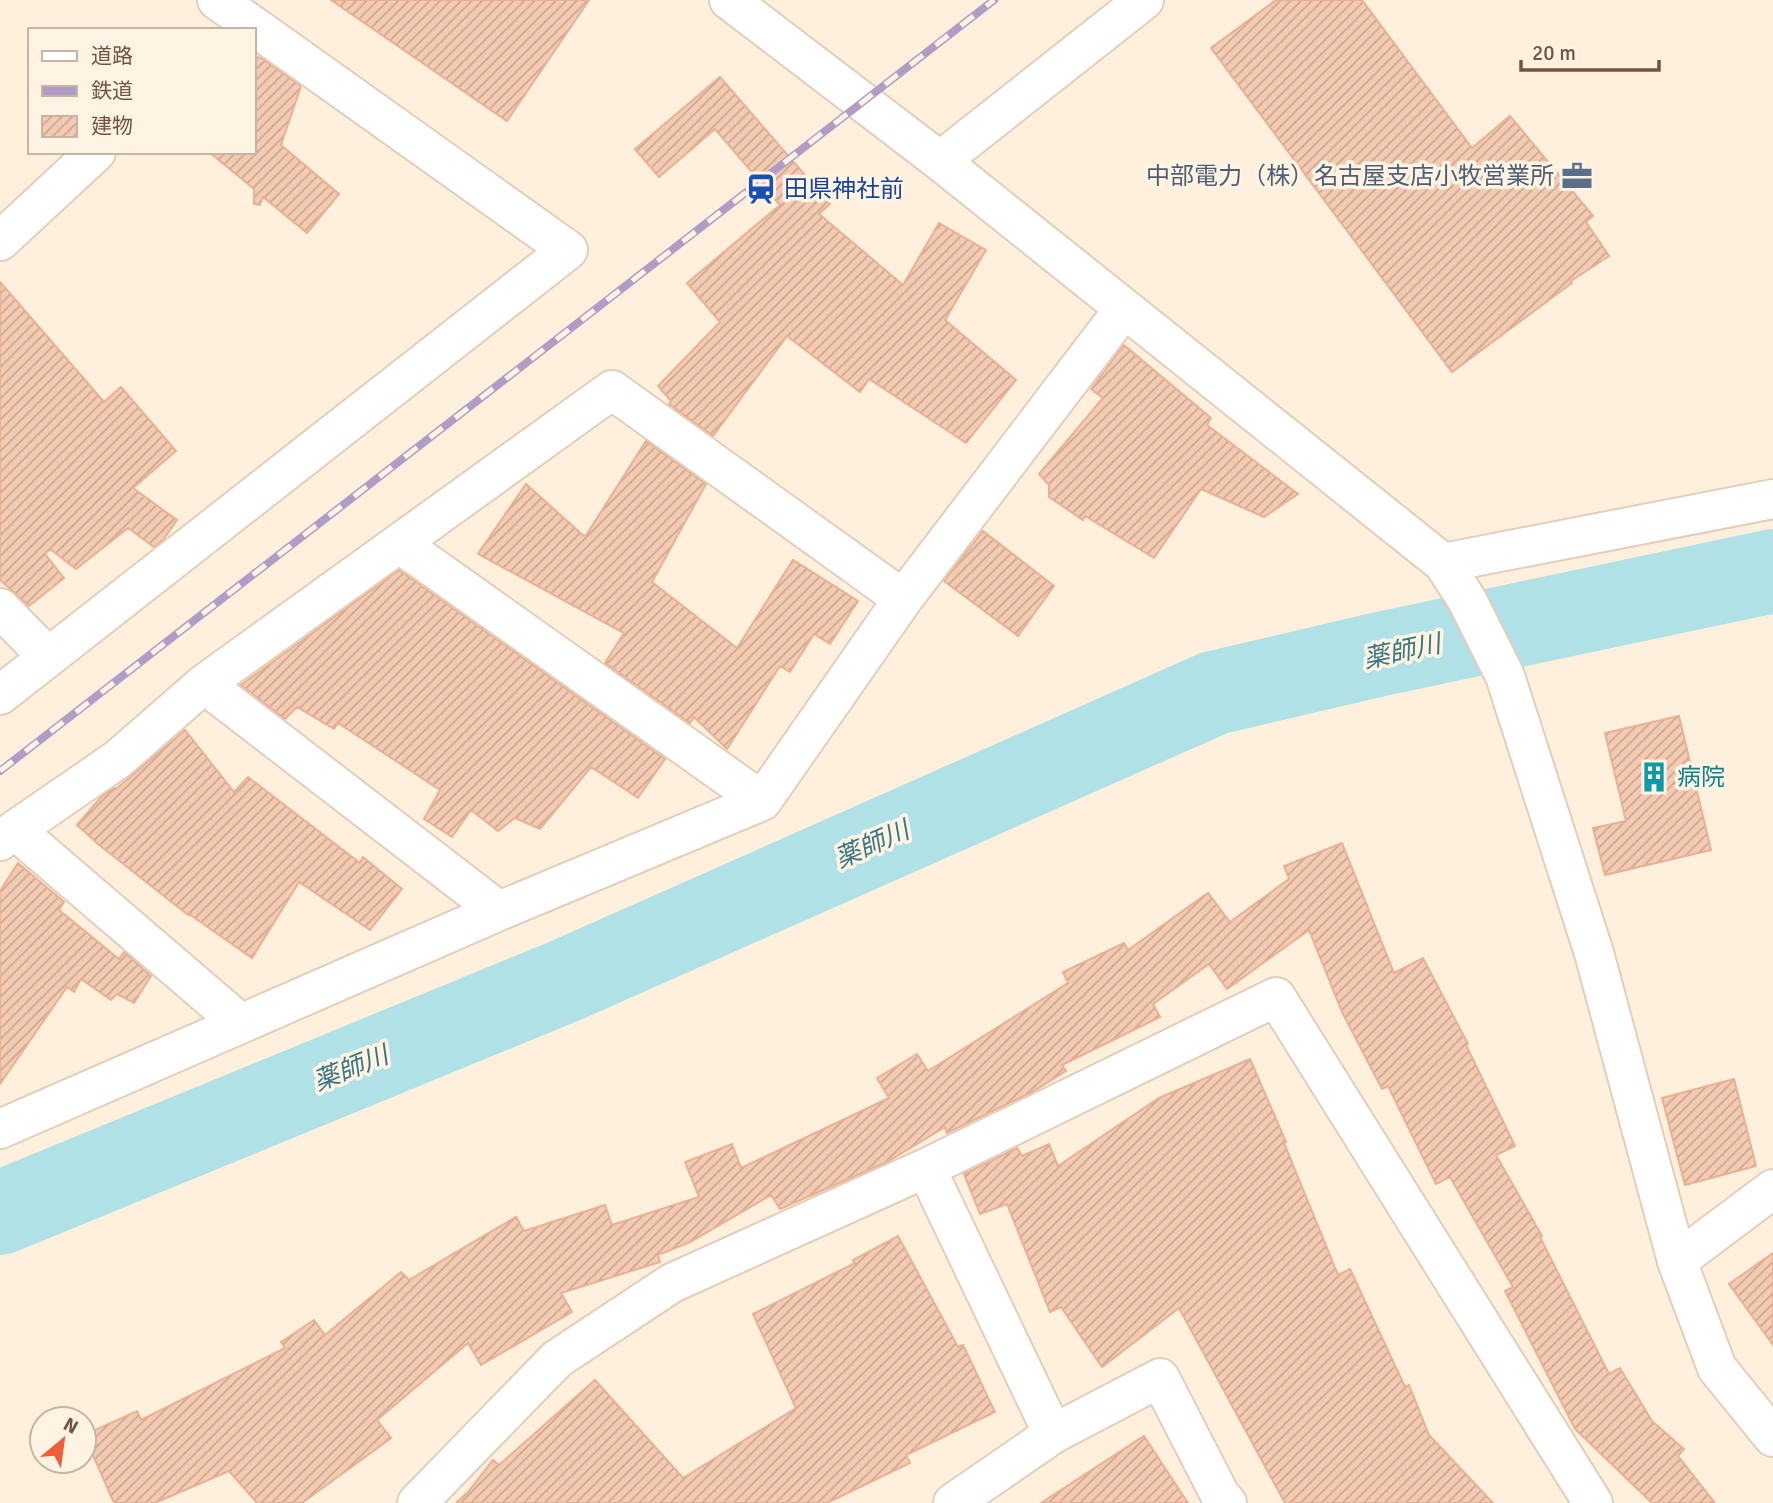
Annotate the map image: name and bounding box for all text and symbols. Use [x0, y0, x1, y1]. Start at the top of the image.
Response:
legend [28, 28, 256, 154]
scale bar [1521, 28, 1659, 72]
text: 20 m [1532, 40, 1576, 66]
text: 道路 [91, 43, 133, 69]
text: 鉄道 [91, 78, 133, 104]
text: 建物 [91, 113, 133, 139]
office icon: 中部電力（株）名古屋支店小牧営業所 [1560, 159, 1594, 193]
place label: 中部電力（株）名古屋支店小牧営業所 [1146, 161, 1554, 191]
station icon: 田県神社前 [744, 172, 778, 206]
place label: 田県神社前 [784, 174, 904, 204]
water label: 薬師川 [1361, 628, 1446, 676]
building icon: 病院 [1637, 760, 1671, 794]
place label: 病院 [1677, 762, 1725, 792]
water label: 薬師川 [830, 813, 917, 875]
water label: 薬師川 [309, 1038, 396, 1098]
north arrow [28, 1405, 98, 1475]
text: N [59, 1412, 82, 1440]

